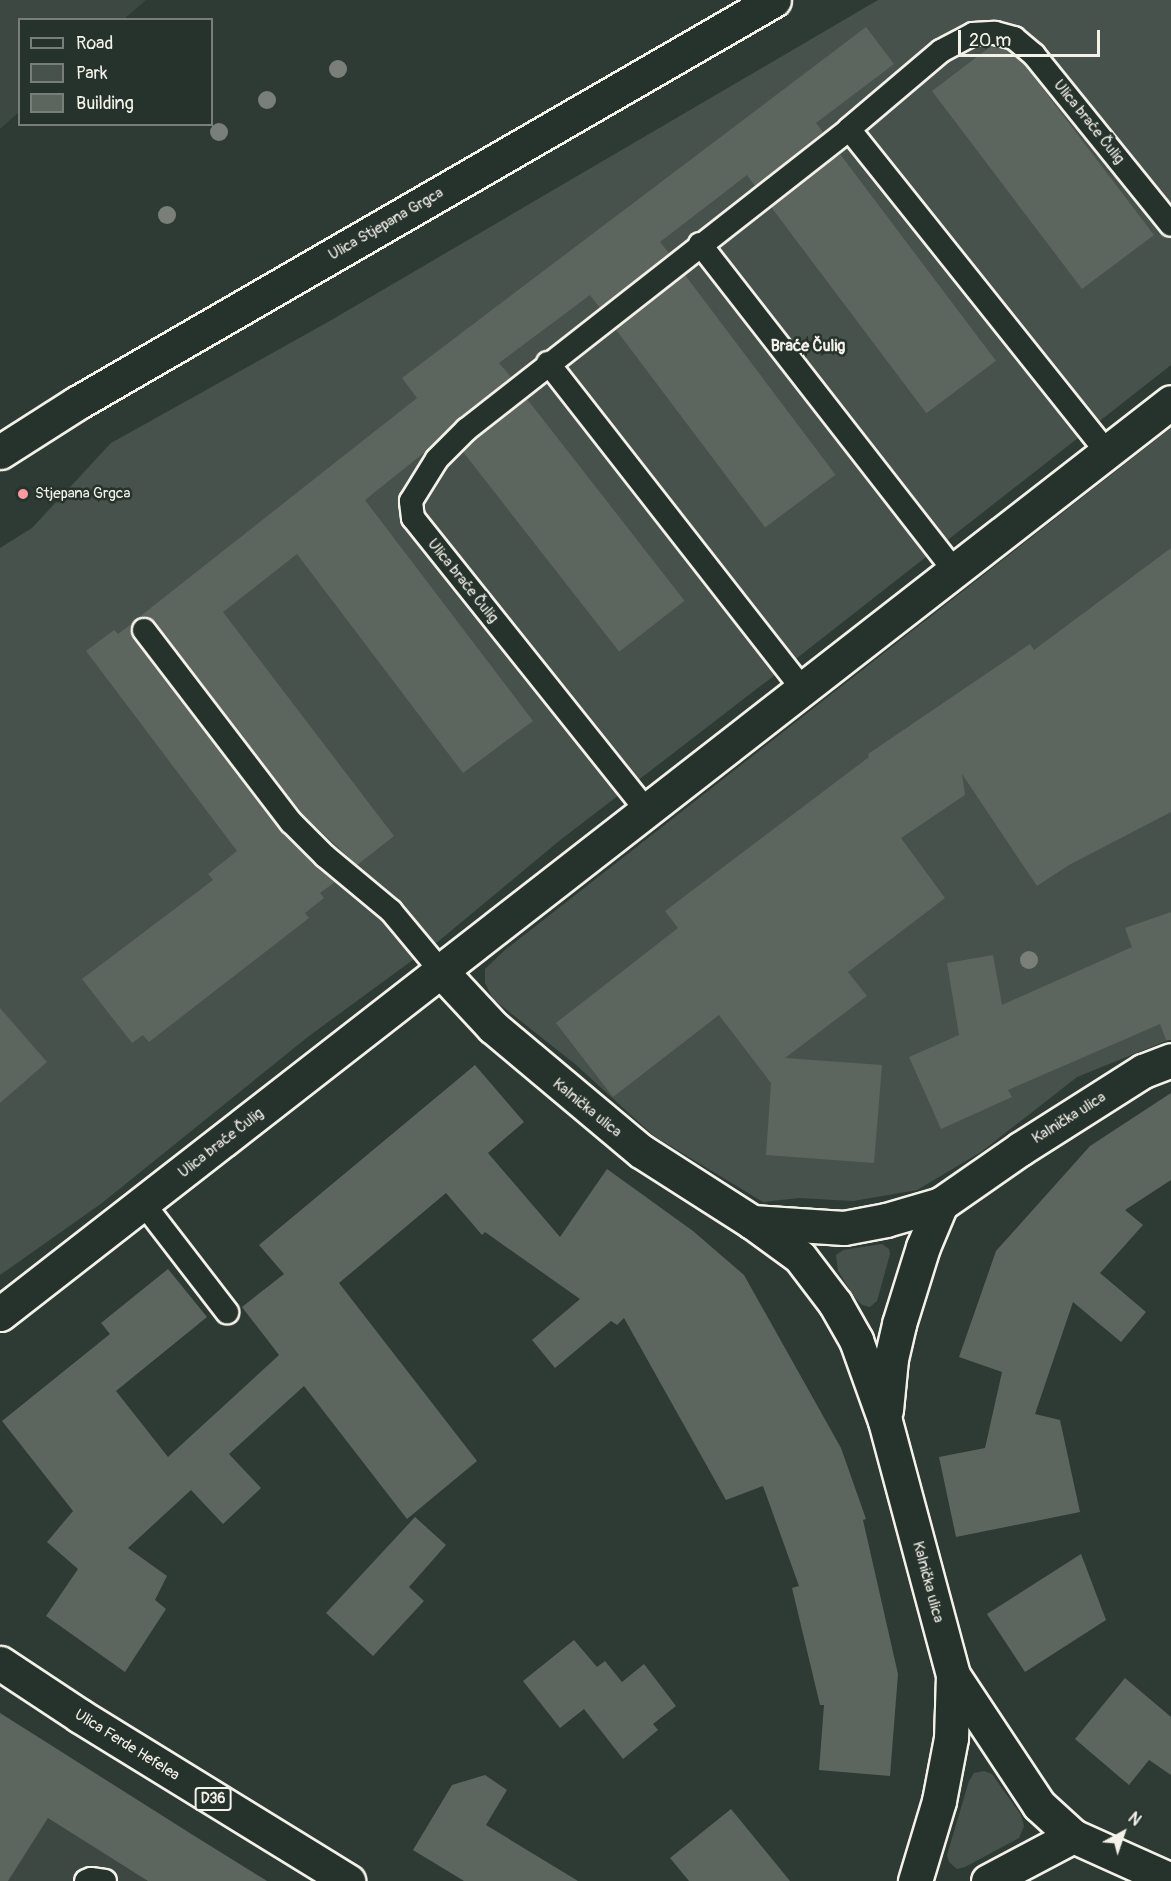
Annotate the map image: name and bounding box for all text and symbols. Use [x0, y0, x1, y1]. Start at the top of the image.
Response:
legend [18, 18, 213, 126]
scale bar [961, 18, 1104, 56]
text: 20 m [969, 29, 1011, 52]
text: Road [76, 32, 113, 55]
text: Park [76, 62, 108, 85]
street label: Ulica braće Čulig [1050, 76, 1128, 168]
text: Building [76, 92, 134, 115]
street label: Ulica Stjepana Grgca [325, 184, 447, 264]
district label: Braće Čulig [771, 336, 845, 356]
place label: Stjepana Grgca [35, 485, 130, 503]
marker: Stjepana Grgca [16, 487, 30, 501]
street label: Ulica braće Čulig [424, 535, 502, 627]
street label: Kalnička ulica [549, 1075, 625, 1141]
street label: Kalnička ulica [1029, 1088, 1109, 1148]
street label: Ulica braće Čulig [175, 1104, 267, 1182]
street label: Kalnička ulica [909, 1539, 947, 1625]
street label: Ulica Ferde Hefelea [71, 1706, 183, 1784]
road number: D36 [194, 1788, 232, 1810]
north arrow [1093, 1803, 1153, 1863]
text: N [1124, 1808, 1145, 1830]

